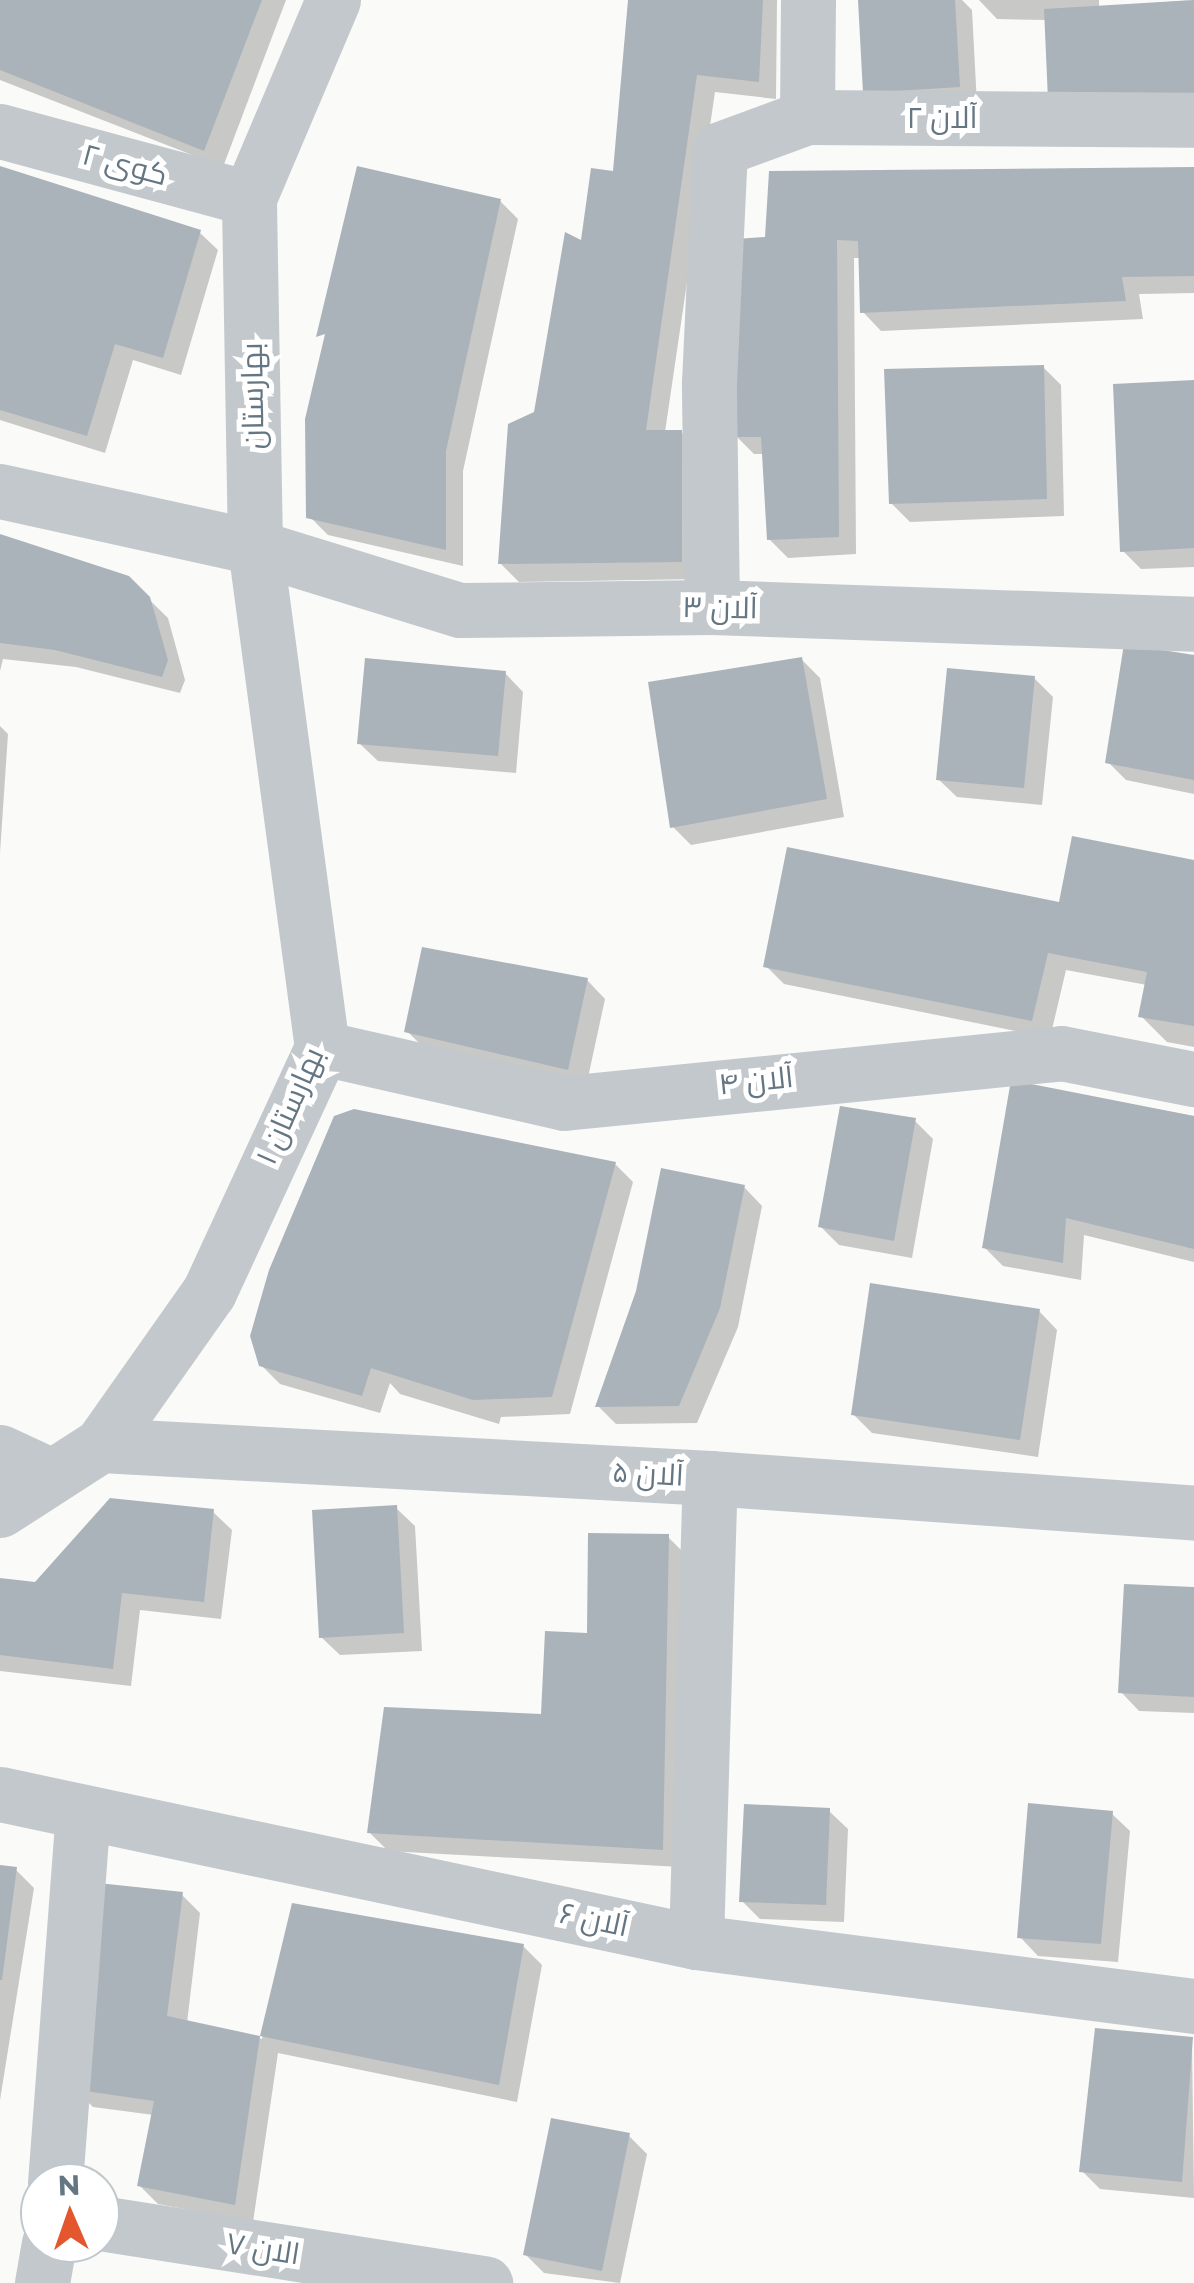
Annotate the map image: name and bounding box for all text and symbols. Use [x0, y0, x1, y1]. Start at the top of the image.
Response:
street label: آلان ۲ [906, 100, 978, 136]
street label: کوی ۲ [78, 136, 172, 194]
street label: بهارستان [234, 342, 272, 450]
street label: آلان ۳ [682, 589, 758, 627]
street label: بهارستان ۱ [248, 1042, 332, 1170]
street label: آلان ۴ [717, 1059, 795, 1103]
street label: آلان ۵ [611, 1454, 685, 1494]
street label: آلان ۶ [556, 1895, 632, 1945]
north arrow [20, 2163, 120, 2263]
text: N [57, 2168, 81, 2202]
street label: الان ۷ [224, 2225, 302, 2273]

